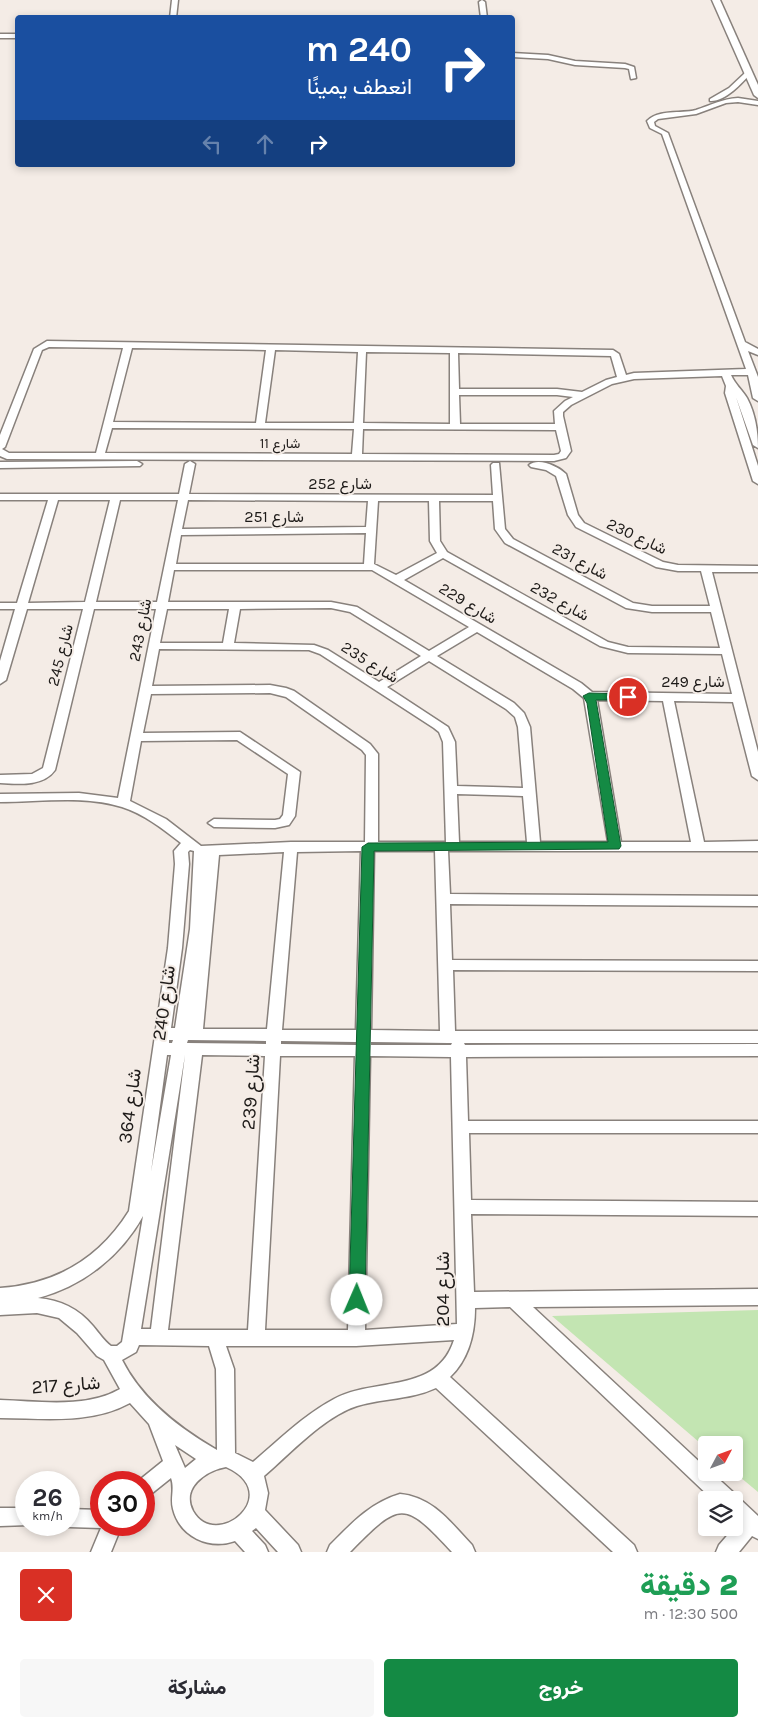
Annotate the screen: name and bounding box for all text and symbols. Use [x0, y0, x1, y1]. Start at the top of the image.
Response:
text: 240 m [306, 29, 412, 70]
icon: right [430, 35, 495, 100]
text: انعطف يمينًا [307, 74, 412, 100]
icon: left [198, 130, 226, 158]
icon: ahead [251, 130, 279, 158]
icon: right [304, 130, 332, 158]
street label: شارع 11 [260, 435, 300, 454]
street label: شارع 252 [308, 474, 372, 495]
street label: شارع 251 [244, 507, 304, 528]
street label: شارع 230 [603, 514, 670, 560]
street label: شارع 231 [548, 539, 611, 585]
street label: شارع 232 [526, 577, 593, 627]
street label: شارع 229 [435, 578, 500, 629]
street label: شارع 243 [125, 597, 157, 663]
street label: شارع 245 [43, 622, 79, 688]
street label: شارع 235 [337, 637, 402, 689]
street label: شارع 249 [661, 672, 725, 693]
pin [607, 676, 649, 718]
icon: arrive [614, 683, 642, 711]
street label: شارع 240 [148, 964, 181, 1042]
street label: شارع 239 [237, 1053, 266, 1131]
street label: شارع 364 [114, 1067, 147, 1145]
street label: شارع 204 [432, 1251, 455, 1327]
position arrow [330, 1273, 382, 1325]
street label: شارع 217 [31, 1372, 101, 1399]
north arrow [698, 1436, 742, 1481]
map controls [698, 1436, 743, 1536]
speed limit sign: 30 [90, 1471, 155, 1536]
text: 26 [32, 1483, 63, 1512]
button: layers [698, 1491, 743, 1536]
text: km/h [32, 1509, 63, 1523]
text: 2 دقيقة [640, 1567, 738, 1603]
button: close [20, 1569, 72, 1621]
text: 500 m · 12:30 [644, 1604, 738, 1623]
button: مشاركة [20, 1659, 374, 1717]
button: خروج [384, 1659, 738, 1717]

